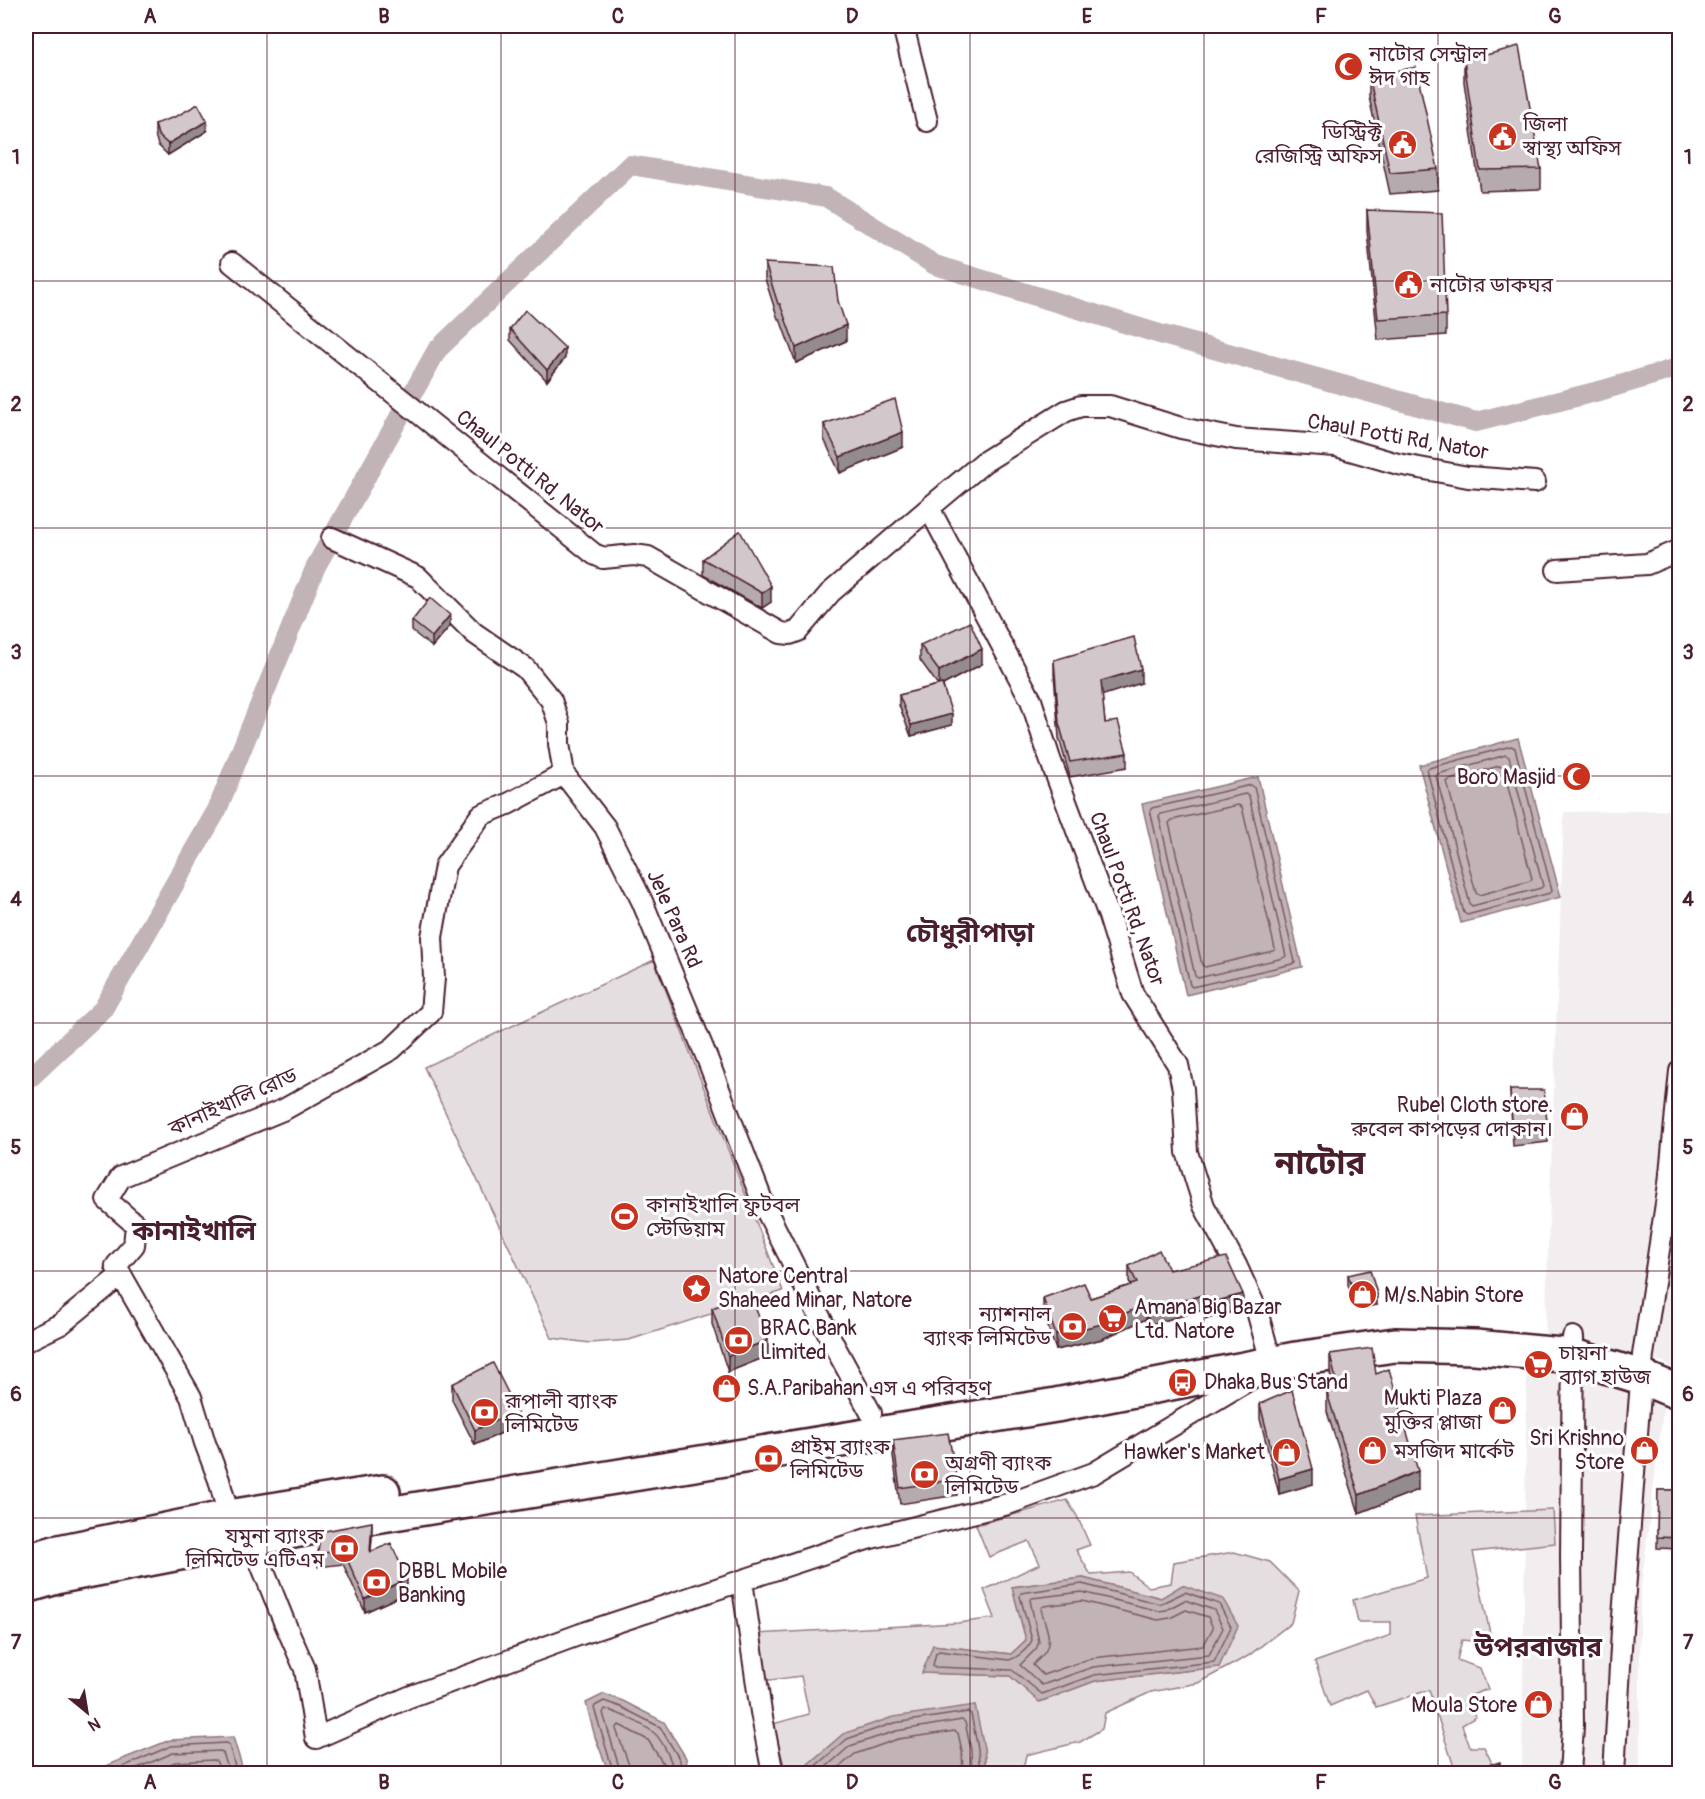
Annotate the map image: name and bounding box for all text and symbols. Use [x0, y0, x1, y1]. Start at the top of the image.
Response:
text: A [144, 4, 157, 29]
text: B [378, 4, 390, 29]
text: C [612, 4, 624, 29]
text: D [846, 4, 859, 29]
text: E [1082, 4, 1093, 29]
text: F [1315, 4, 1327, 29]
text: G [1548, 4, 1562, 29]
place label: নাটোর সেন্ট্রাল ঈদ গাহ [1368, 41, 1488, 92]
mosque icon: নাটোর সেন্ট্রাল ঈদ গাহ [1332, 50, 1364, 82]
place label: জিলা স্বাস্থ্য অফিস [1522, 111, 1622, 162]
place label: ডিস্ট্রিক্ট রেজিস্ট্রি অফিস [1255, 119, 1383, 170]
public building icon: জিলা স্বাস্থ্য অফিস [1486, 120, 1518, 152]
public building icon: ডিস্ট্রিক্ট রেজিস্ট্রি অফিস [1387, 128, 1419, 160]
text: 1 [12, 145, 20, 170]
text: 1 [1684, 145, 1692, 170]
public building icon: নাটোর ডাকঘর [1393, 269, 1425, 301]
place label: নাটোর ডাকঘর [1429, 272, 1553, 299]
text: 2 [10, 392, 22, 417]
text: 2 [1682, 392, 1694, 417]
street label: Chaul Potti Rd, Nator [450, 404, 610, 540]
street label: Chaul Potti Rd, Nator [1305, 408, 1491, 466]
text: 3 [10, 640, 22, 665]
text: 3 [1682, 640, 1694, 665]
mosque icon: Boro Masjid [1561, 761, 1593, 793]
place label: Boro Masjid [1457, 764, 1556, 791]
street label: Chaul Potti Rd, Nator [1083, 808, 1171, 990]
street label: Jele Para Rd [640, 865, 708, 973]
text: 4 [10, 887, 22, 912]
text: 4 [1682, 887, 1694, 912]
district label: চৌধুরীপাড়া [906, 917, 1035, 950]
street label: কানাইখালি রোড [164, 1061, 302, 1143]
place label: Rubel Cloth store. রুবেল কাপড়ের দোকান। [1350, 1092, 1553, 1143]
shop icon: Rubel Cloth store. রুবেল কাপড়ের দোকান। [1558, 1101, 1590, 1133]
text: 5 [11, 1135, 22, 1160]
text: 5 [1683, 1135, 1694, 1160]
district label: নাটোর [1274, 1143, 1366, 1184]
place label: কানাইখালি ফুটবল স্টেডিয়াম [645, 1192, 800, 1243]
sports icon: কানাইখালি ফুটবল স্টেডিয়াম [609, 1201, 641, 1233]
district label: কানাইখালি [131, 1215, 256, 1248]
place label: Natore Central Shaheed Minar, Natore [718, 1263, 913, 1314]
place icon: Natore Central Shaheed Minar, Natore [681, 1272, 713, 1304]
shop icon: M/s.Nabin Store [1347, 1279, 1379, 1311]
place label: M/s.Nabin Store [1384, 1282, 1524, 1309]
place label: Amana Big Bazar Ltd. Natore [1134, 1294, 1282, 1345]
place label: ন্যাশনাল ব্যাংক লিমিটেড [922, 1301, 1052, 1352]
supermarket icon: Amana Big Bazar Ltd. Natore [1097, 1303, 1129, 1335]
bank icon: ন্যাশনাল ব্যাংক লিমিটেড [1056, 1310, 1088, 1342]
place label: BRAC Bank Limited [760, 1315, 857, 1366]
bank icon: BRAC Bank Limited [723, 1324, 755, 1356]
place label: চায়না ব্যাগ হাউজ [1558, 1340, 1652, 1391]
supermarket icon: চায়না ব্যাগ হাউজ [1522, 1349, 1554, 1381]
bus stop icon: Dhaka Bus Stand [1167, 1366, 1199, 1398]
place label: Dhaka Bus Stand [1204, 1369, 1348, 1396]
shop icon: S.A.Paribahan এস এ পরিবহণ [710, 1372, 742, 1404]
place label: S.A.Paribahan এস এ পরিবহণ [747, 1375, 992, 1402]
text: 6 [10, 1382, 22, 1407]
text: 6 [1682, 1382, 1694, 1407]
place label: Mukti Plaza মুক্তির প্লাজা [1382, 1385, 1482, 1436]
place label: রূপালী ব্যাংক লিমিটেড [504, 1388, 618, 1439]
shop icon: Mukti Plaza মুক্তির প্লাজা [1487, 1394, 1519, 1426]
bank icon: রূপালী ব্যাংক লিমিটেড [468, 1397, 500, 1429]
place label: Sri Krishno Store [1529, 1425, 1625, 1476]
place label: প্রাইম ব্যাংক লিমিটেড [789, 1434, 891, 1485]
shop icon: Sri Krishno Store [1629, 1434, 1661, 1466]
shop icon: মসজিদ মার্কেট [1357, 1435, 1389, 1467]
shop icon: Hawker's Market [1270, 1436, 1302, 1468]
place label: মসজিদ মার্কেট [1393, 1438, 1515, 1465]
place label: Hawker's Market [1123, 1439, 1266, 1466]
bank icon: প্রাইম ব্যাংক লিমিটেড [753, 1443, 785, 1475]
place label: অগ্রণী ব্যাংক লিমিটেড [944, 1450, 1052, 1501]
bank icon: অগ্রণী ব্যাংক লিমিটেড [908, 1459, 940, 1491]
place label: যমুনা ব্যাংক লিমিটেড এটিএম [184, 1523, 325, 1574]
bank icon: যমুনা ব্যাংক লিমিটেড এটিএম [329, 1532, 361, 1564]
place label: DBBL Mobile Banking [398, 1558, 508, 1609]
bank icon: DBBL Mobile Banking [361, 1567, 393, 1599]
text: 7 [11, 1630, 22, 1655]
text: 7 [1683, 1630, 1694, 1655]
district label: উপরবাজার [1473, 1631, 1603, 1664]
north arrow [57, 1682, 117, 1742]
shop icon: Moula Store [1522, 1689, 1554, 1721]
place label: Moula Store [1411, 1692, 1518, 1719]
text: N [84, 1713, 104, 1736]
text: A [144, 1770, 157, 1795]
text: B [378, 1770, 390, 1795]
text: C [612, 1770, 624, 1795]
text: D [846, 1770, 859, 1795]
text: E [1082, 1770, 1093, 1795]
text: F [1315, 1770, 1327, 1795]
text: G [1548, 1770, 1562, 1795]

